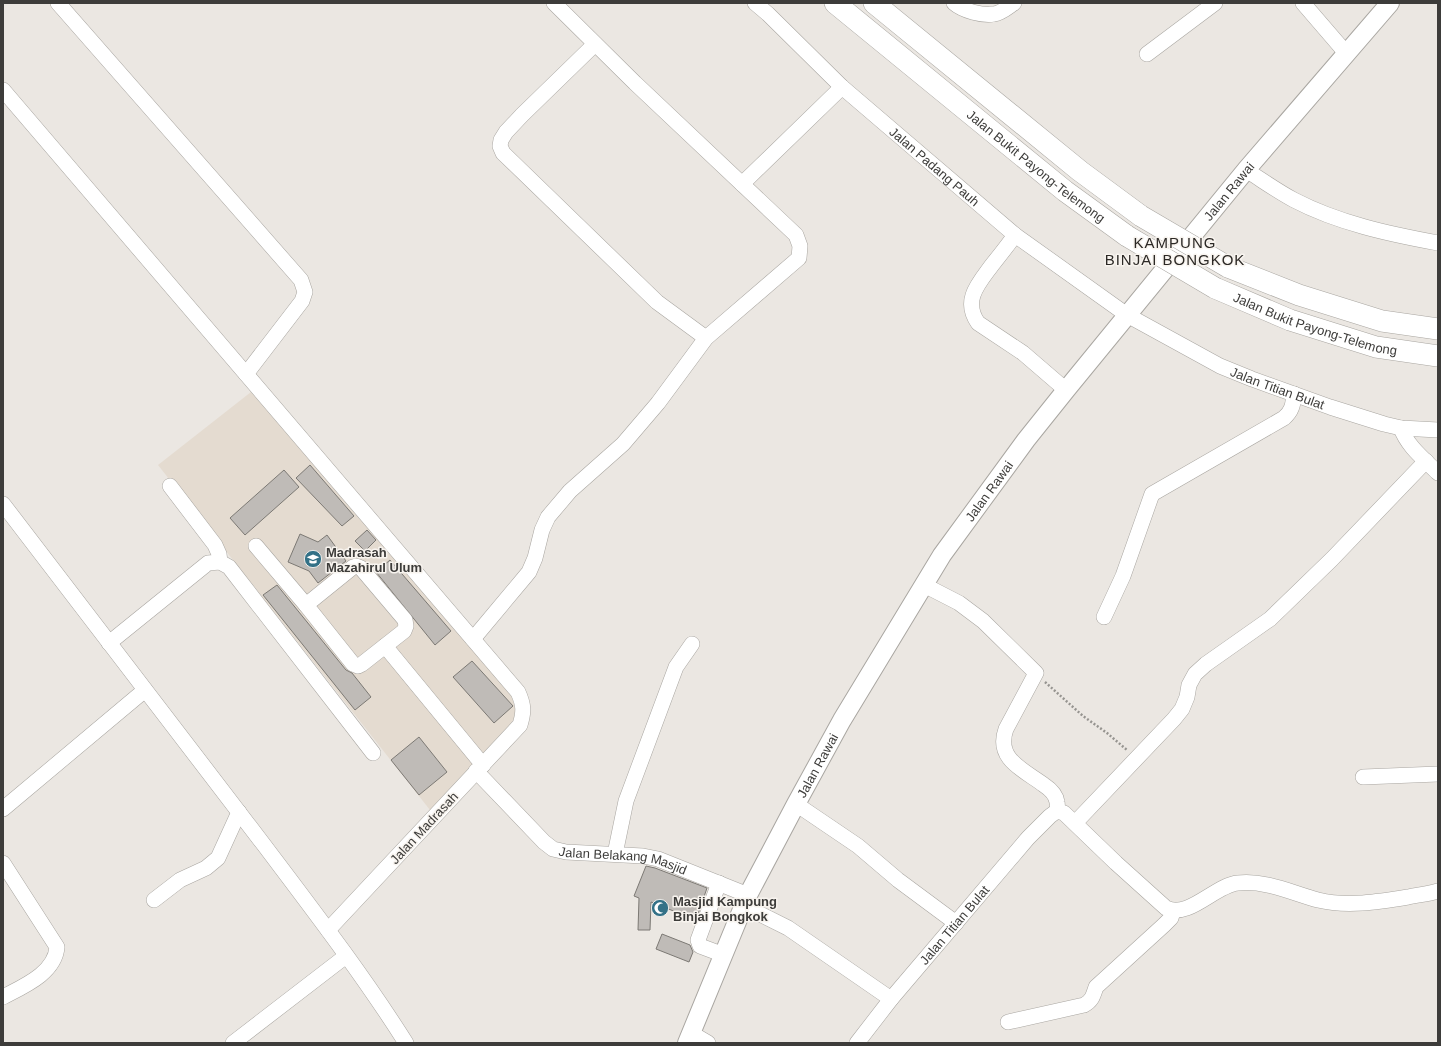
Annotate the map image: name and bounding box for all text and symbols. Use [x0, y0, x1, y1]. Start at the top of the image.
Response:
street label: Jalan Bukit Payong-Telemong [964, 107, 1108, 225]
street label: Jalan Padang Pauh [887, 124, 983, 209]
street label: Jalan Rawai [1200, 159, 1257, 223]
district label: KAMPUNG BINJAI BONGKOK [1105, 234, 1245, 268]
street label: Jalan Bukit Payong-Telemong [1231, 289, 1398, 357]
street label: Jalan Titian Bulat [1228, 364, 1327, 412]
street label: Jalan Rawai [962, 458, 1016, 524]
place label: Madrasah Mazahirul Ulum [326, 545, 422, 575]
school or university icon: Madrasah Mazahirul Ulum [303, 549, 323, 569]
street label: Jalan Rawai [794, 731, 841, 800]
street label: Jalan Madrasah [387, 789, 461, 867]
street label: Jalan Belakang Masjid [557, 843, 689, 877]
street label: Jalan Titian Bulat [916, 882, 992, 967]
place label: Masjid Kampung Binjai Bongkok [673, 894, 777, 924]
mosque icon: Masjid Kampung Binjai Bongkok [650, 898, 670, 918]

